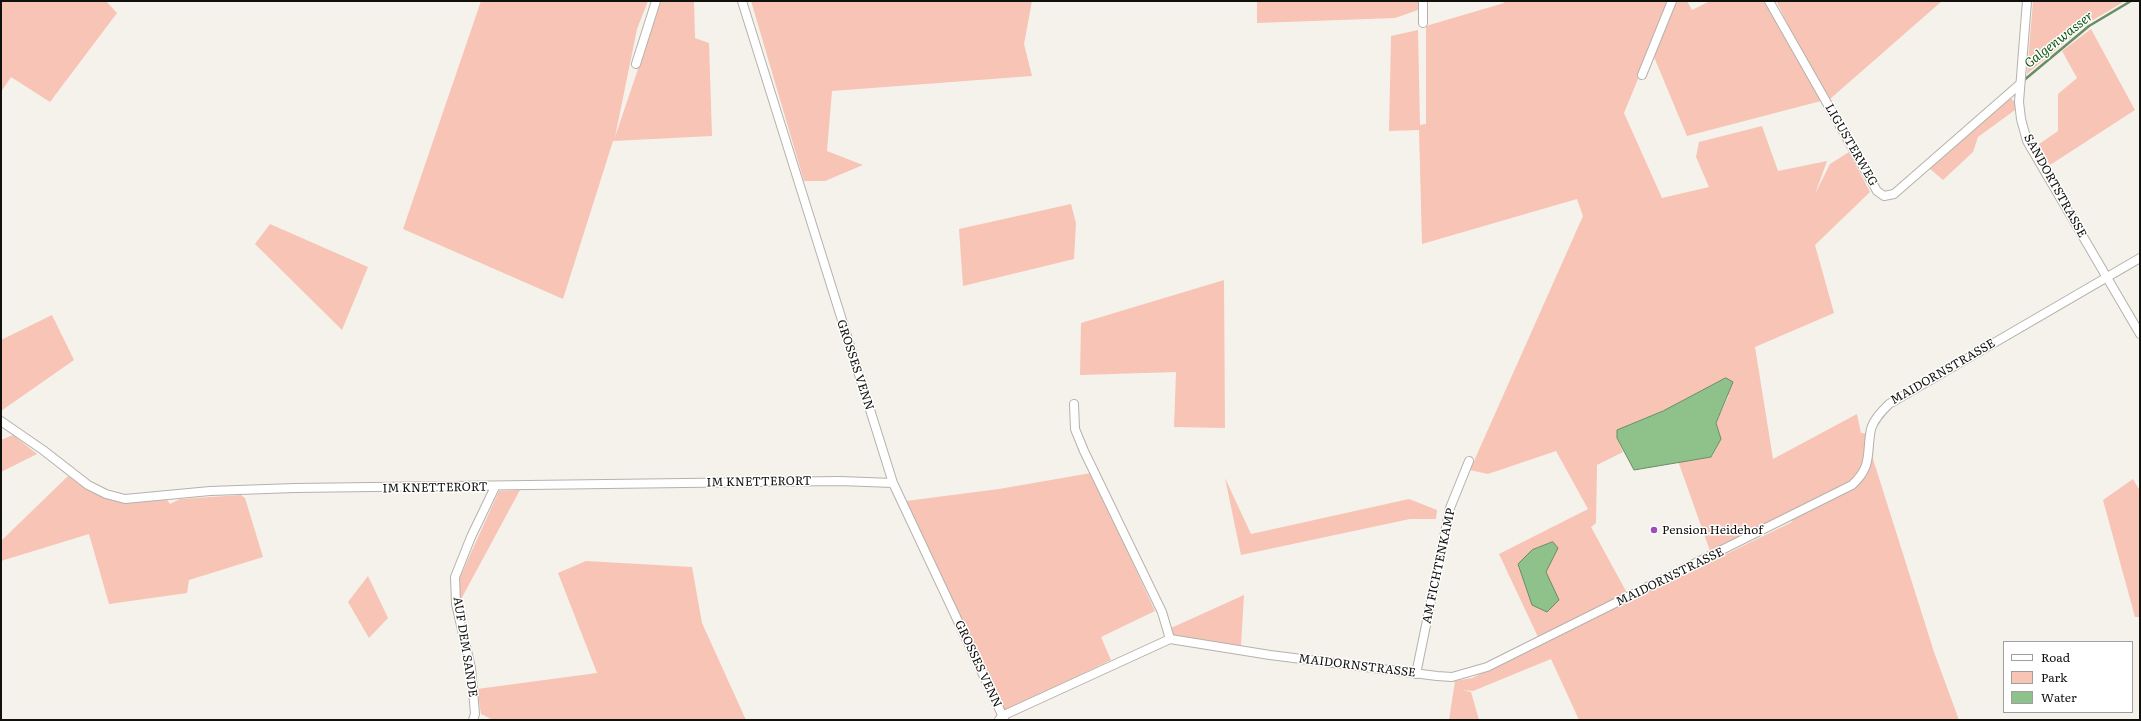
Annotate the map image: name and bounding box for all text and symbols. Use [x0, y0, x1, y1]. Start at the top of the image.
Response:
water label: Galgenwasser [2022, 8, 2096, 72]
street label: LIGUSTERWEG [1822, 101, 1880, 189]
street label: SANDORTSTRASSE [2021, 132, 2089, 240]
street label: GROSSES VENN [834, 318, 876, 412]
street label: MAIDORNSTRASSE [1888, 336, 1998, 408]
street label: IM KNETTERORT [706, 474, 812, 490]
street label: IM KNETTERORT [382, 480, 488, 496]
street label: AM FICHTENKAMP [1420, 507, 1458, 625]
place label: Pension Heidehof [1662, 523, 1763, 537]
marker: Pension Heidehof [1649, 525, 1659, 535]
street label: MAIDORNSTRASSE [1614, 545, 1726, 609]
street label: AUF DEM SANDE [450, 596, 480, 698]
street label: GROSSES VENN [951, 618, 1005, 710]
legend [2003, 641, 2133, 713]
text: Road [2041, 648, 2070, 666]
street label: MAIDORNSTRASSE [1298, 652, 1416, 680]
text: Park [2041, 668, 2067, 686]
text: Water [2041, 688, 2077, 706]

